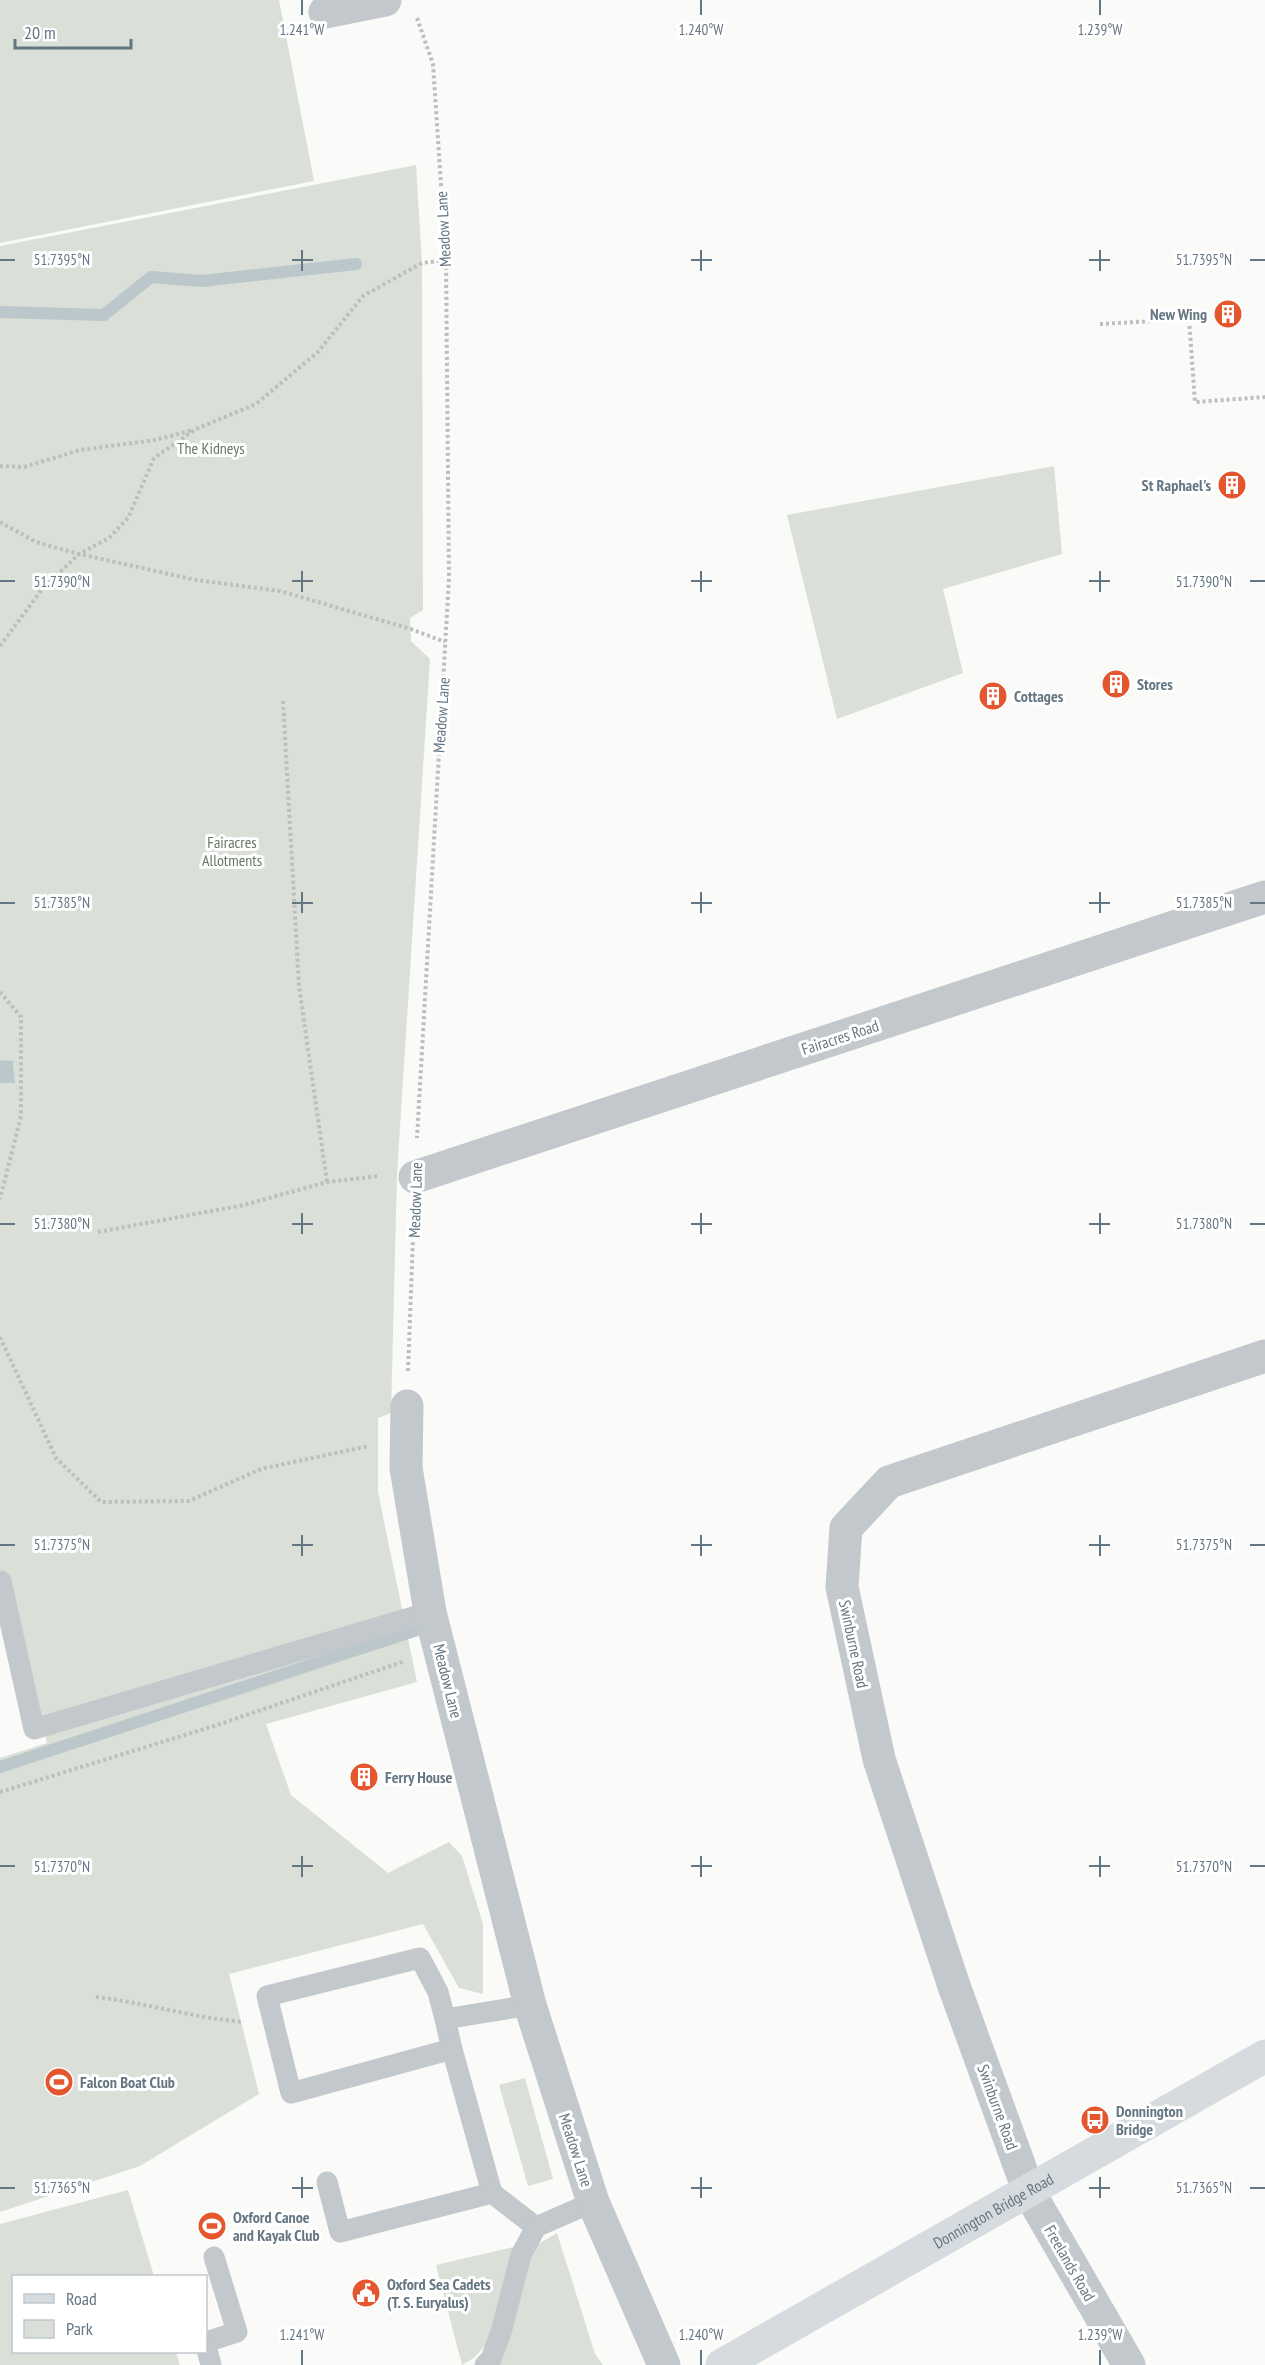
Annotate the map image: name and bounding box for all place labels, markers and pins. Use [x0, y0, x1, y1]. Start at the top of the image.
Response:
building icon: New Wing [1212, 298, 1244, 330]
place label: New Wing [1150, 304, 1207, 324]
building icon: St Raphael's [1216, 469, 1248, 501]
place label: St Raphael's [1142, 475, 1211, 495]
building icon: Stores [1100, 668, 1132, 700]
place label: Stores [1137, 674, 1173, 694]
building icon: Cottages [977, 680, 1009, 712]
place label: Cottages [1014, 686, 1064, 706]
building icon: Ferry House [348, 1761, 380, 1793]
place label: Ferry House [385, 1767, 453, 1787]
sports icon: Falcon Boat Club [43, 2066, 75, 2098]
place label: Falcon Boat Club [80, 2072, 175, 2092]
place label: Donnington Bridge [1116, 2101, 1183, 2139]
bus stop icon: Donnington Bridge [1079, 2104, 1111, 2136]
place label: Oxford Canoe and Kayak Club [233, 2207, 320, 2245]
sports icon: Oxford Canoe and Kayak Club [196, 2210, 228, 2242]
place label: Oxford Sea Cadets (T. S. Euryalus) [387, 2274, 491, 2312]
public building icon: Oxford Sea Cadets (T. S. Euryalus) [350, 2277, 382, 2309]

